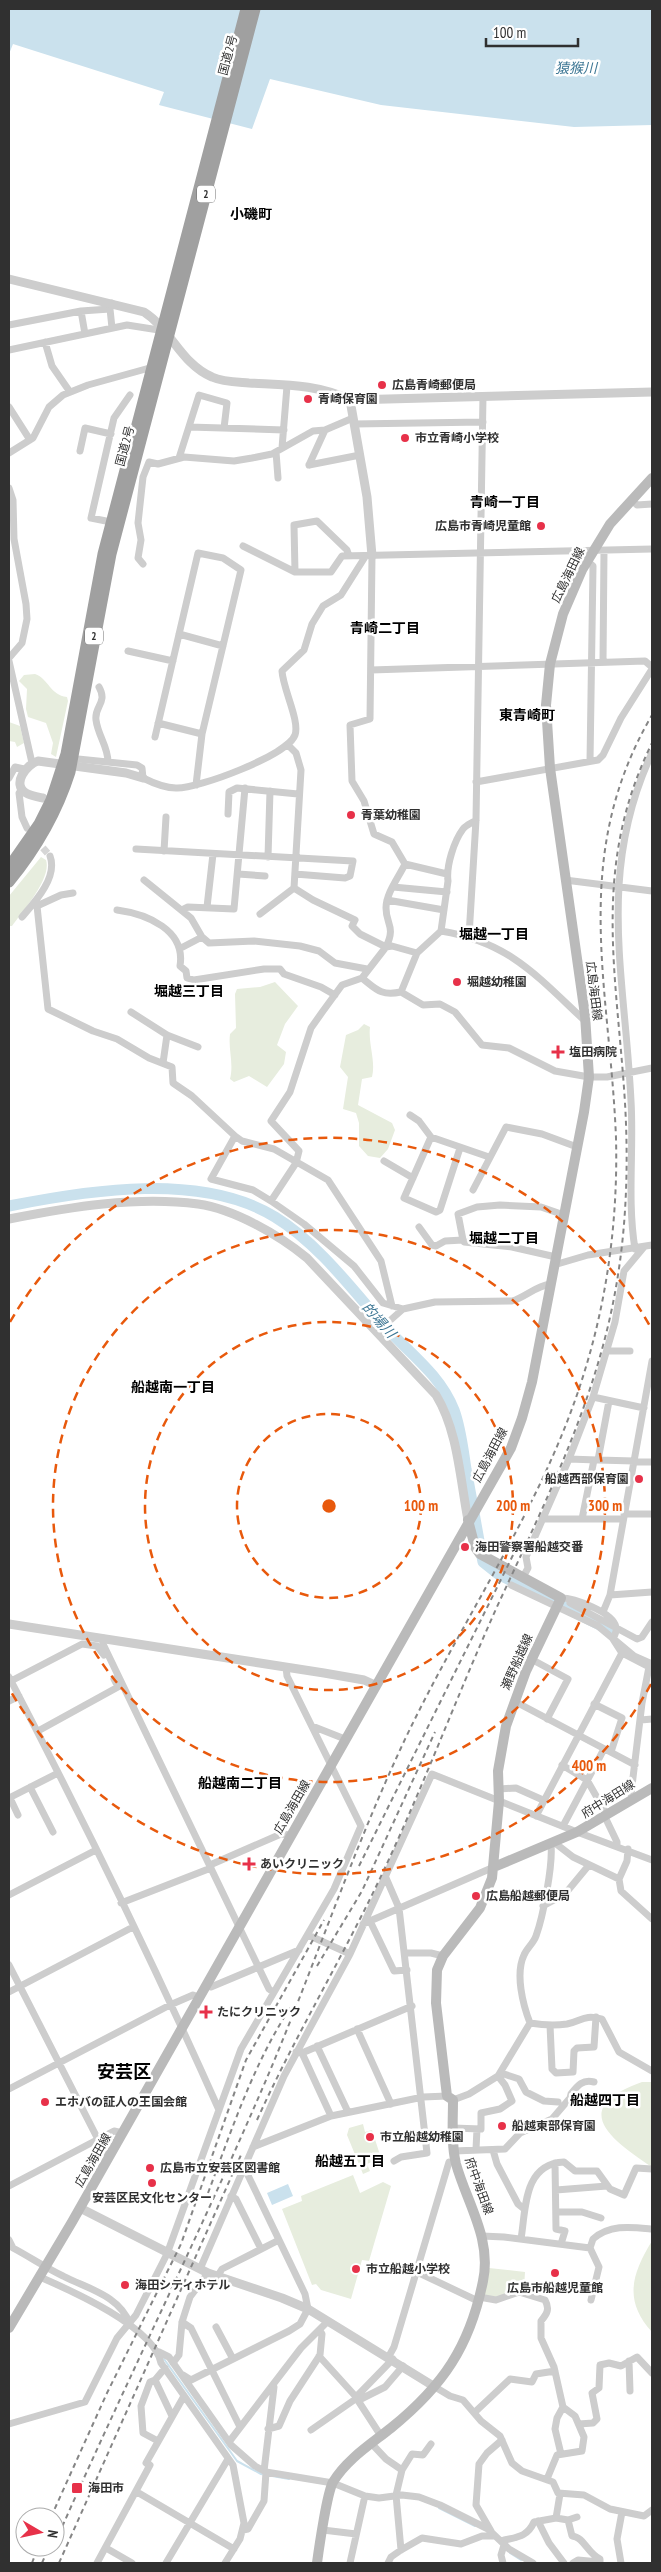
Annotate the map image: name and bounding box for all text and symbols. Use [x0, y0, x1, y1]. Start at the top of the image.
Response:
scale bar [486, 15, 578, 47]
text: 100 m [493, 23, 526, 42]
street label: 国道2号 [215, 33, 240, 77]
water label: 猿猴川 [555, 59, 599, 77]
road number: 2 [197, 185, 215, 202]
district label: 小磯町 [230, 205, 272, 223]
place label: 広島青崎郵便局 [392, 377, 476, 392]
marker: 広島青崎郵便局 [376, 379, 388, 391]
place label: 青崎保育園 [318, 391, 378, 406]
marker: 青崎保育園 [302, 393, 314, 405]
street label: 国道2号 [112, 424, 137, 468]
place label: 市立青崎小学校 [415, 430, 499, 445]
marker: 市立青崎小学校 [399, 432, 411, 444]
district label: 青崎一丁目 [470, 493, 540, 511]
place label: 広島市青崎児童館 [435, 518, 531, 533]
marker: 広島市青崎児童館 [535, 520, 547, 532]
street label: 広島海田線 [548, 545, 587, 605]
district label: 青崎二丁目 [350, 619, 420, 637]
road number: 2 [85, 628, 103, 644]
district label: 東青崎町 [499, 706, 555, 724]
place label: 青葉幼稚園 [361, 807, 421, 822]
marker: 青葉幼稚園 [345, 809, 357, 821]
district label: 堀越一丁目 [459, 925, 529, 943]
street label: 広島海田線 [583, 960, 606, 1022]
place label: 堀越幼稚園 [467, 974, 527, 989]
marker: 堀越幼稚園 [451, 976, 463, 988]
district label: 堀越三丁目 [154, 982, 224, 1000]
place label: 塩田病院 [569, 1044, 617, 1059]
marker: 塩田病院 [551, 1045, 565, 1059]
district label: 堀越二丁目 [469, 1229, 539, 1247]
water label: 的場川 [358, 1298, 401, 1343]
district label: 船越南一丁目 [131, 1378, 215, 1396]
street label: 広島海田線 [469, 1425, 510, 1485]
place label: 船越西部保育園 [545, 1471, 629, 1486]
marker: 船越西部保育園 [633, 1473, 645, 1485]
text: 100 m [404, 1496, 438, 1515]
text: 200 m [496, 1496, 530, 1515]
text: 300 m [588, 1496, 622, 1515]
centre of rings [320, 1497, 338, 1515]
place label: 海田警察署船越交番 [475, 1539, 584, 1554]
marker: 海田警察署船越交番 [459, 1541, 471, 1553]
street label: 瀬野船越線 [497, 1631, 536, 1692]
text: 400 m [572, 1756, 606, 1775]
district label: 船越南二丁目 [198, 1774, 282, 1792]
street label: 府中海田線 [578, 1776, 637, 1821]
street label: 広島海田線 [270, 1777, 313, 1836]
place label: あいクリニック [260, 1856, 344, 1871]
marker: あいクリニック [242, 1857, 256, 1871]
place label: 広島船越郵便局 [486, 1888, 570, 1903]
marker: 広島船越郵便局 [470, 1890, 482, 1902]
place label: たにクリニック [217, 2004, 301, 2019]
marker: たにクリニック [199, 2005, 213, 2019]
district label: 安芸区 [97, 2060, 151, 2083]
district label: 船越四丁目 [570, 2091, 640, 2109]
place label: エホバの証人の王国会館 [55, 2094, 187, 2109]
marker: エホバの証人の王国会館 [39, 2096, 51, 2108]
place label: 船越東部保育園 [512, 2118, 596, 2133]
marker: 船越東部保育園 [496, 2120, 508, 2132]
place label: 市立船越幼稚園 [380, 2129, 464, 2144]
street label: 広島海田線 [71, 2130, 114, 2189]
marker: 市立船越幼稚園 [364, 2131, 376, 2143]
district label: 船越五丁目 [315, 2152, 385, 2170]
street label: 府中海田線 [462, 2155, 497, 2217]
place label: 広島市立安芸区図書館 [160, 2160, 280, 2175]
marker: 広島市立安芸区図書館 [144, 2162, 156, 2174]
marker: 安芸区民文化センター [146, 2177, 158, 2189]
place label: 安芸区民文化センター [92, 2190, 212, 2205]
place label: 市立船越小学校 [366, 2261, 450, 2276]
marker: 市立船越小学校 [350, 2263, 362, 2275]
marker: 広島市船越児童館 [549, 2267, 561, 2279]
place label: 海田シティホテル [135, 2277, 230, 2292]
marker: 海田シティホテル [119, 2279, 131, 2291]
place label: 広島市船越児童館 [507, 2280, 603, 2295]
place label: 海田市 [88, 2480, 124, 2495]
marker: 海田市 [70, 2481, 84, 2495]
north arrow [15, 2507, 65, 2557]
text: N [43, 2529, 62, 2539]

